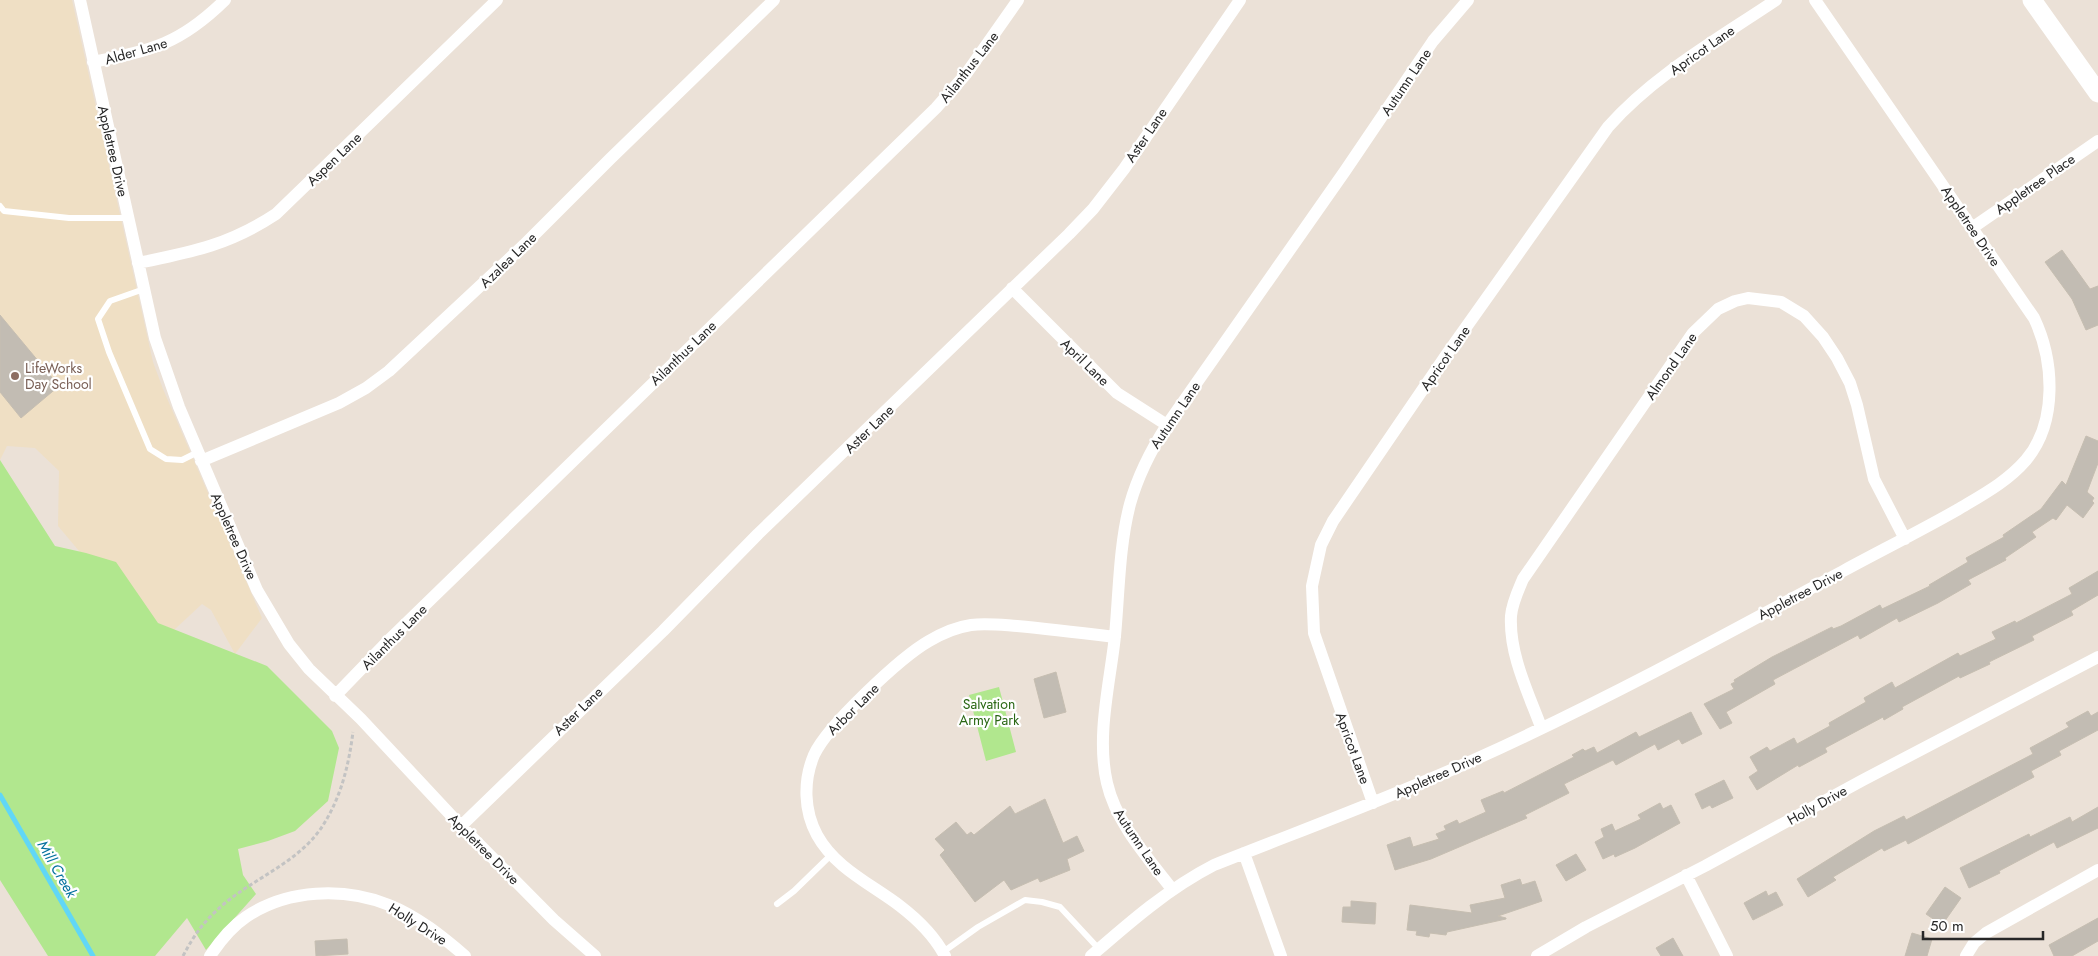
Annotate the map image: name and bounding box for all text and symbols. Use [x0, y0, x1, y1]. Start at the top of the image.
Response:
street label: Apricot Lane [1665, 20, 1739, 80]
street label: Ailanthus Lane [935, 27, 1003, 107]
street label: Alder Lane [102, 33, 170, 69]
street label: Autumn Lane [1376, 44, 1436, 120]
street label: Appletree Drive [93, 103, 133, 199]
street label: Aster Lane [1120, 104, 1172, 166]
street label: Aspen Lane [302, 128, 366, 190]
street label: Appletree Place [1991, 149, 2079, 219]
street label: Appletree Drive [1937, 182, 2005, 270]
street label: Azalea Lane [475, 228, 541, 292]
street label: Ailanthus Lane [645, 316, 721, 390]
street label: Apricot Lane [1415, 321, 1475, 395]
street label: Almond Lane [1640, 328, 1702, 404]
street label: April Lane [1056, 334, 1114, 390]
place label: LifeWorks Day School [25, 358, 92, 394]
marker: LifeWorks Day School [9, 370, 21, 382]
street label: Autumn Lane [1145, 377, 1205, 453]
street label: Aster Lane [840, 400, 898, 458]
street label: Appletree Drive [206, 489, 262, 583]
street label: Appletree Drive [1754, 563, 1846, 625]
street label: Ailanthus Lane [357, 600, 431, 674]
street label: Arbor Lane [823, 679, 883, 739]
street label: Aster Lane [549, 682, 607, 740]
park label: Salvation Army Park [959, 694, 1020, 730]
street label: Apricot Lane [1331, 709, 1375, 787]
street label: Appletree Drive [1391, 747, 1485, 803]
street label: Holly Drive [1783, 780, 1851, 830]
street label: Autumn Lane [1109, 804, 1169, 880]
street label: Appletree Drive [444, 809, 524, 889]
water label: Mill Creek [32, 836, 83, 902]
street label: Holly Drive [385, 898, 451, 950]
scale bar [1923, 908, 2043, 940]
text: 50 m [1930, 915, 1964, 937]

